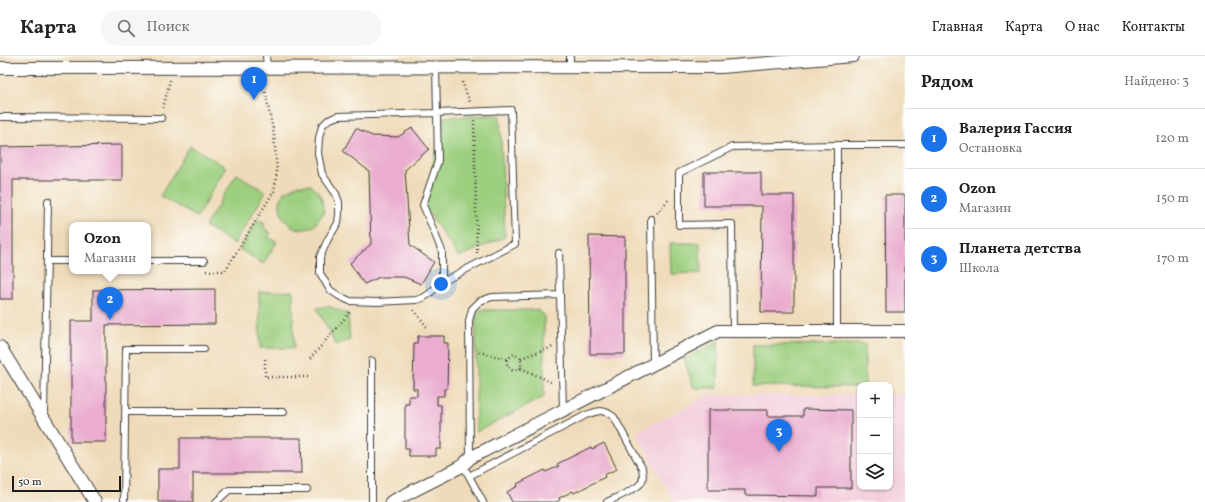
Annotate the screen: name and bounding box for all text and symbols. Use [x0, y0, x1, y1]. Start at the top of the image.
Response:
search box [101, 10, 381, 46]
text: Карта [20, 15, 77, 41]
icon: search [115, 17, 137, 39]
text: Поиск [147, 17, 190, 38]
text: Главная [932, 18, 983, 37]
text: Карта [1005, 18, 1043, 37]
text: О нас [1065, 18, 1100, 37]
text: Контакты [1122, 18, 1185, 37]
pin: 1 [241, 67, 267, 100]
text: Рядом [921, 71, 974, 94]
text: Найдено: 3 [1124, 73, 1189, 91]
text: Валерия Гассия [959, 119, 1072, 140]
text: 1 [931, 130, 937, 148]
text: 120 m [1155, 130, 1189, 148]
text: Остановка [959, 140, 1022, 158]
text: Ozon [959, 179, 996, 200]
text: 2 [931, 190, 937, 208]
text: 150 m [1156, 190, 1189, 208]
text: Магазин [959, 200, 1011, 218]
popup [69, 222, 151, 274]
text: Ozon [84, 229, 121, 250]
text: Планета детства [959, 239, 1081, 260]
text: Магазин [84, 250, 136, 268]
text: 3 [931, 250, 937, 268]
text: 170 m [1156, 250, 1189, 268]
text: Школа [959, 260, 999, 278]
your location [431, 274, 451, 294]
pin: 2 [97, 287, 123, 320]
map controls [857, 382, 893, 490]
button: + [857, 382, 893, 418]
button: − [857, 418, 893, 454]
pin: 3 [766, 419, 792, 452]
button: layers [857, 454, 893, 490]
scale bar [12, 474, 121, 493]
text: 50 m [18, 475, 42, 490]

